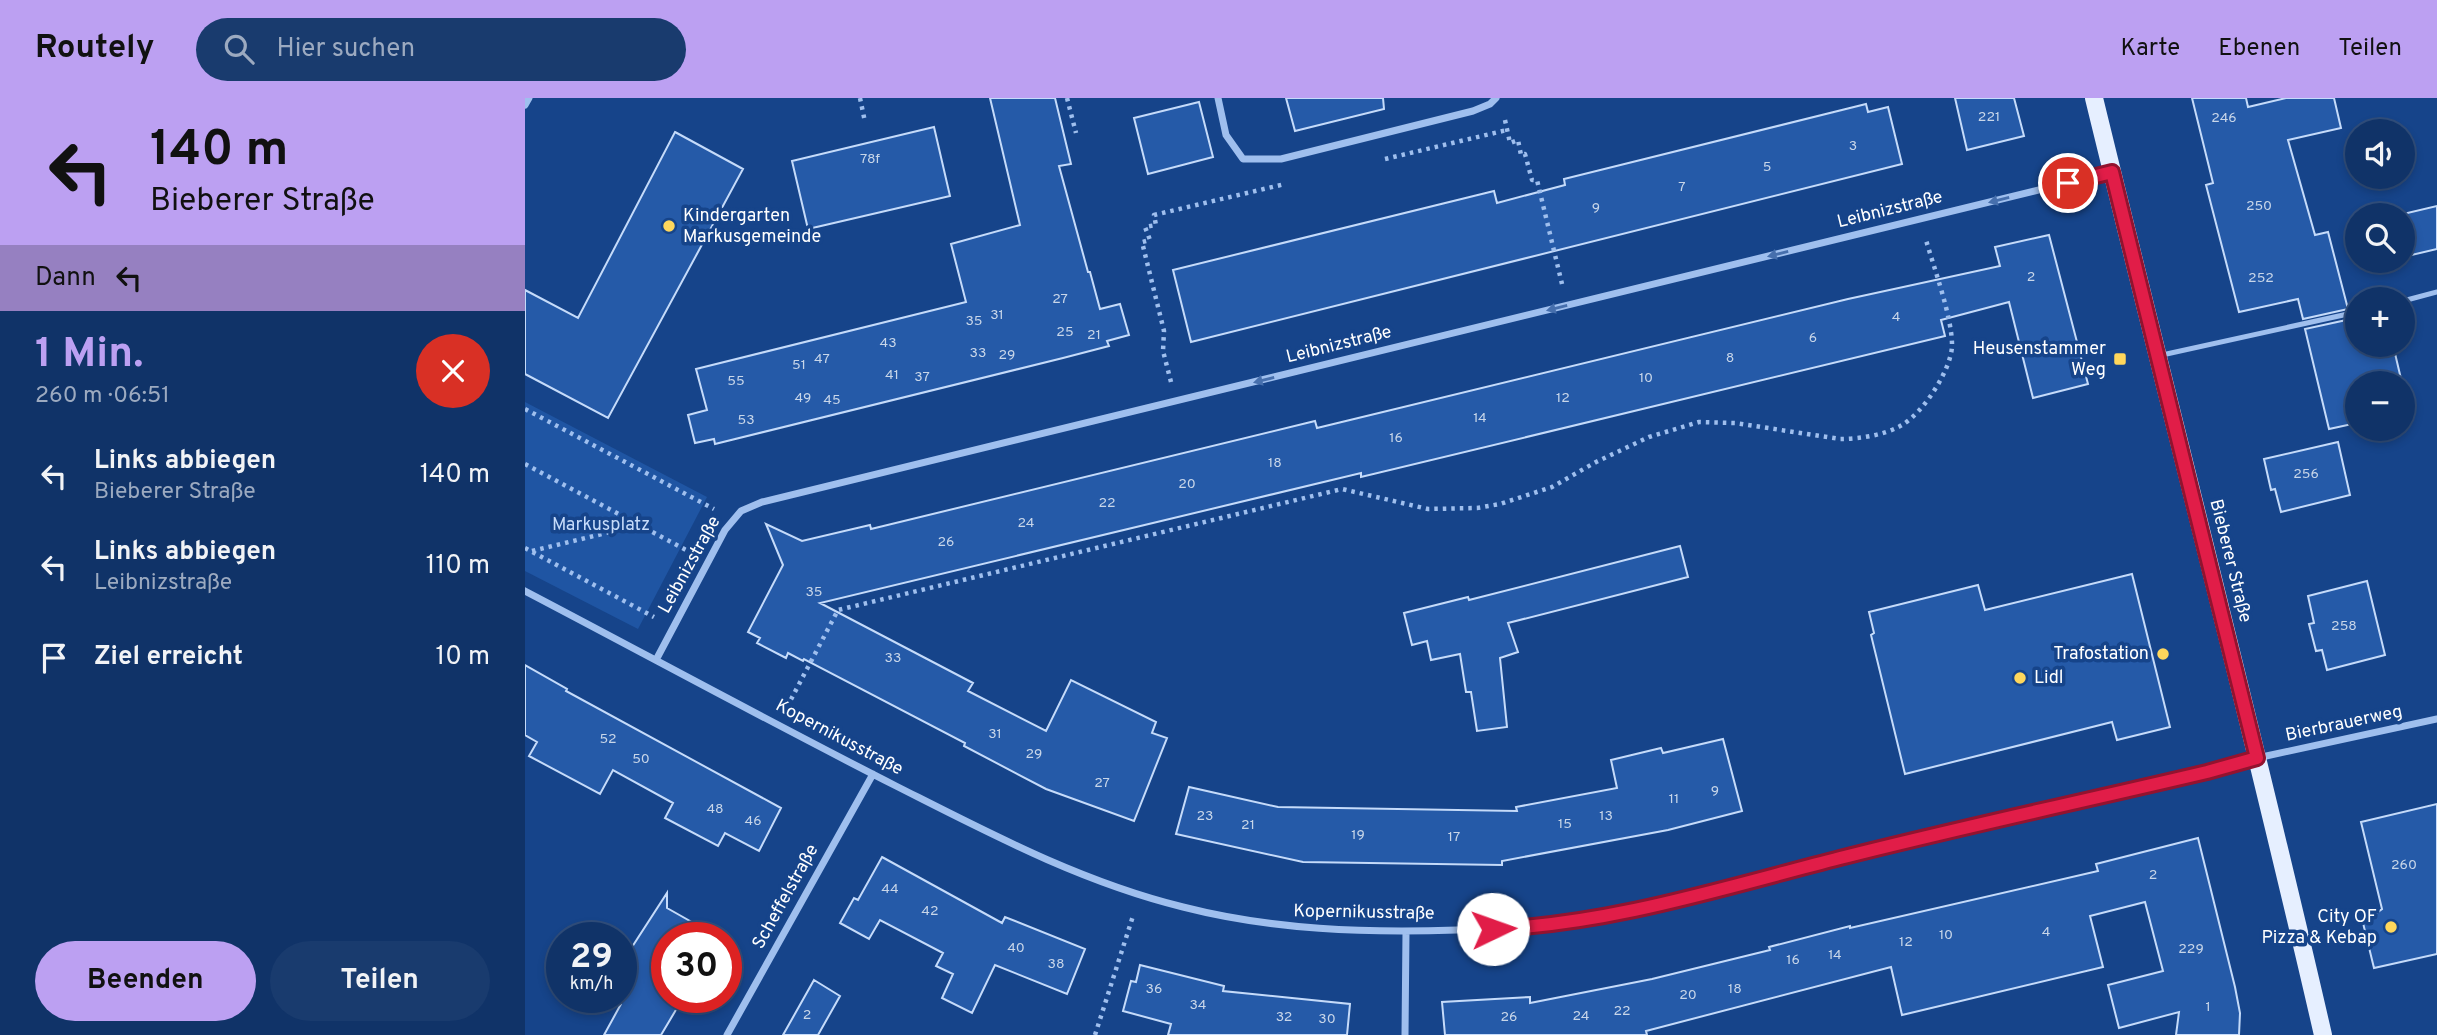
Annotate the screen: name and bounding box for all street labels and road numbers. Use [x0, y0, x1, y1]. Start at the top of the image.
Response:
street label: Leibnizstraße [1835, 186, 1945, 234]
street label: Leibnizstraße [1284, 321, 1394, 369]
street label: Bieberer Straße [2204, 497, 2256, 625]
street label: Leibnizstraße [654, 512, 726, 618]
street label: Kopernikusstraße [771, 695, 907, 781]
street label: Bierbrauerweg [2283, 700, 2405, 748]
street label: Scheffelstraße [748, 841, 824, 953]
street label: Kopernikusstraße [1293, 900, 1435, 926]

